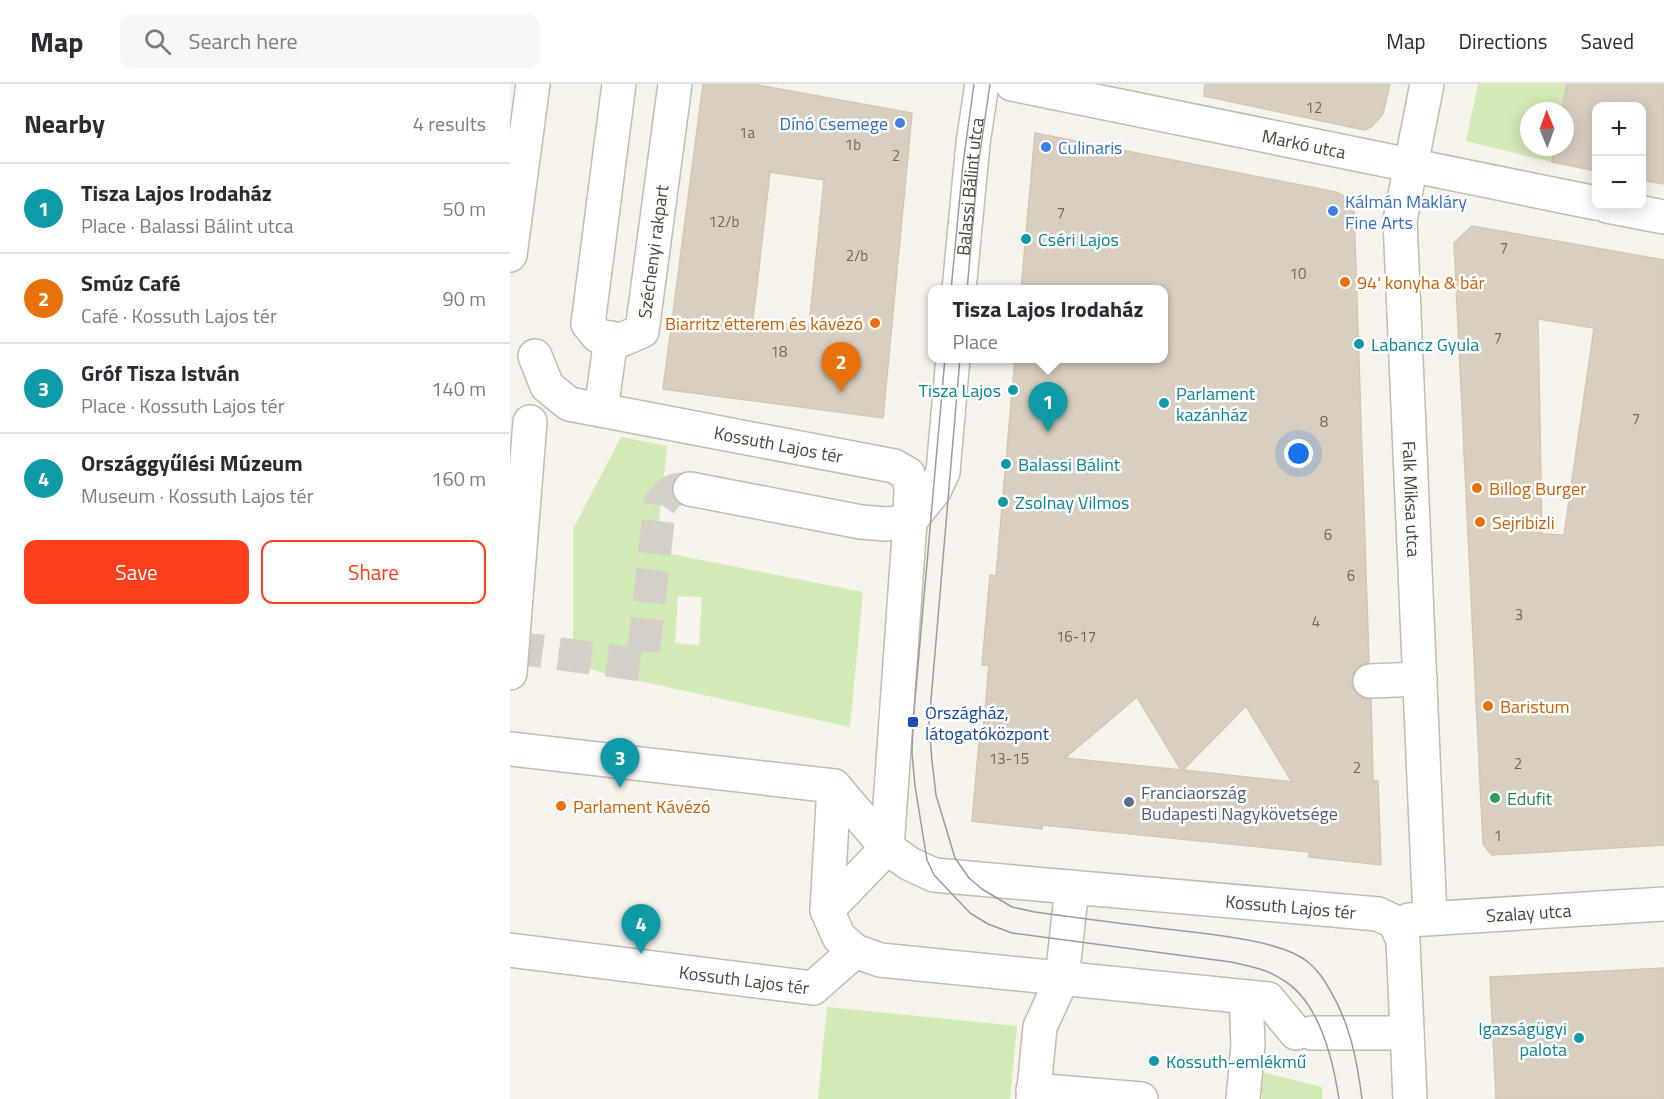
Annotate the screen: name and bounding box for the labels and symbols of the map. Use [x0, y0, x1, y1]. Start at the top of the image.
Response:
house number: 12 [1306, 96, 1322, 119]
north arrow [1520, 102, 1574, 156]
place label: Dínó Csemege [780, 110, 888, 137]
street label: Balassi Bálint utca [949, 115, 990, 257]
marker: Dínó Csemege [893, 116, 907, 130]
house number: 1a [739, 121, 755, 144]
street label: Markó utca [1260, 122, 1348, 165]
house number: 1b [845, 133, 861, 156]
place label: Culinaris [1058, 134, 1122, 161]
marker: Culinaris [1039, 140, 1053, 154]
house number: 2 [892, 144, 900, 167]
street label: Széchenyi rakpart [630, 182, 675, 320]
place label: Kálmán Makláry Fine Arts [1345, 188, 1467, 236]
house number: 7 [1057, 201, 1065, 224]
marker: Kálmán Makláry Fine Arts [1326, 204, 1340, 218]
house number: 12/b [709, 210, 740, 233]
place label: Cséri Lajos [1038, 226, 1119, 253]
marker: Cséri Lajos [1019, 232, 1033, 246]
house number: 7 [1500, 236, 1508, 259]
house number: 2/b [846, 244, 868, 267]
house number: 10 [1290, 262, 1306, 285]
place label: 94' konyha & bár [1357, 269, 1485, 296]
marker: 94' konyha & bár [1338, 275, 1352, 289]
place label: Biarritz étterem és kávézó [665, 310, 863, 337]
marker: Biarritz étterem és kávézó [868, 316, 882, 330]
house number: 7 [1494, 326, 1502, 349]
place label: Labancz Gyula [1371, 331, 1479, 358]
marker: Labancz Gyula [1352, 337, 1366, 351]
house number: 18 [771, 340, 787, 363]
pin: 2 [822, 342, 860, 392]
place label: Tisza Lajos [919, 377, 1001, 404]
place label: Parlament kazánház [1176, 380, 1256, 428]
pin: 1 [1028, 382, 1068, 432]
marker: Tisza Lajos [1006, 383, 1020, 397]
marker: Parlament kazánház [1157, 396, 1171, 410]
house number: 7 [1632, 407, 1640, 430]
house number: 8 [1320, 410, 1328, 433]
street label: Kossuth Lajos tér [712, 418, 845, 469]
your location [1284, 439, 1313, 468]
street label: Falk Miksa utca [1396, 440, 1428, 558]
place label: Balassi Bálint [1018, 451, 1121, 478]
marker: Balassi Bálint [999, 457, 1013, 471]
place label: Billog Burger [1489, 475, 1586, 502]
marker: Billog Burger [1470, 481, 1484, 495]
place label: Zsolnay Vilmos [1015, 489, 1129, 516]
marker: Zsolnay Vilmos [996, 495, 1010, 509]
place label: Sejribizli [1492, 509, 1555, 536]
marker: Sejribizli [1473, 515, 1487, 529]
house number: 6 [1324, 523, 1332, 546]
house number: 6 [1347, 564, 1355, 587]
house number: 3 [1515, 603, 1523, 626]
house number: 4 [1312, 610, 1320, 633]
house number: 16-17 [1056, 625, 1096, 648]
place label: Baristum [1500, 693, 1570, 720]
place label: Országház, látogatóközpont [925, 699, 1050, 747]
marker: Baristum [1481, 699, 1495, 713]
marker: Országház, látogatóközpont [906, 715, 920, 729]
pin: 3 [600, 738, 640, 788]
house number: 13-15 [989, 747, 1029, 770]
house number: 2 [1514, 752, 1522, 775]
house number: 2 [1353, 756, 1361, 779]
place label: Franciaország Budapesti Nagykövetsége [1141, 779, 1338, 827]
place label: Edufit [1507, 785, 1553, 812]
marker: Edufit [1488, 791, 1502, 805]
place label: Parlament Kávézó [573, 793, 710, 820]
marker: Franciaország Budapesti Nagykövetsége [1122, 795, 1136, 809]
marker: Parlament Kávézó [554, 799, 568, 813]
house number: 1 [1494, 824, 1502, 847]
street label: Kossuth Lajos tér [1224, 887, 1357, 926]
street label: Szalay utca [1485, 896, 1572, 929]
pin: 4 [622, 904, 660, 954]
street label: Kossuth Lajos tér [678, 958, 811, 1001]
place label: Igazságügyi palota [1478, 1015, 1567, 1063]
marker: Igazságügyi palota [1572, 1031, 1586, 1045]
place label: Kossuth-emlékmű [1166, 1048, 1306, 1075]
marker: Kossuth-emlékmű [1147, 1054, 1161, 1068]

